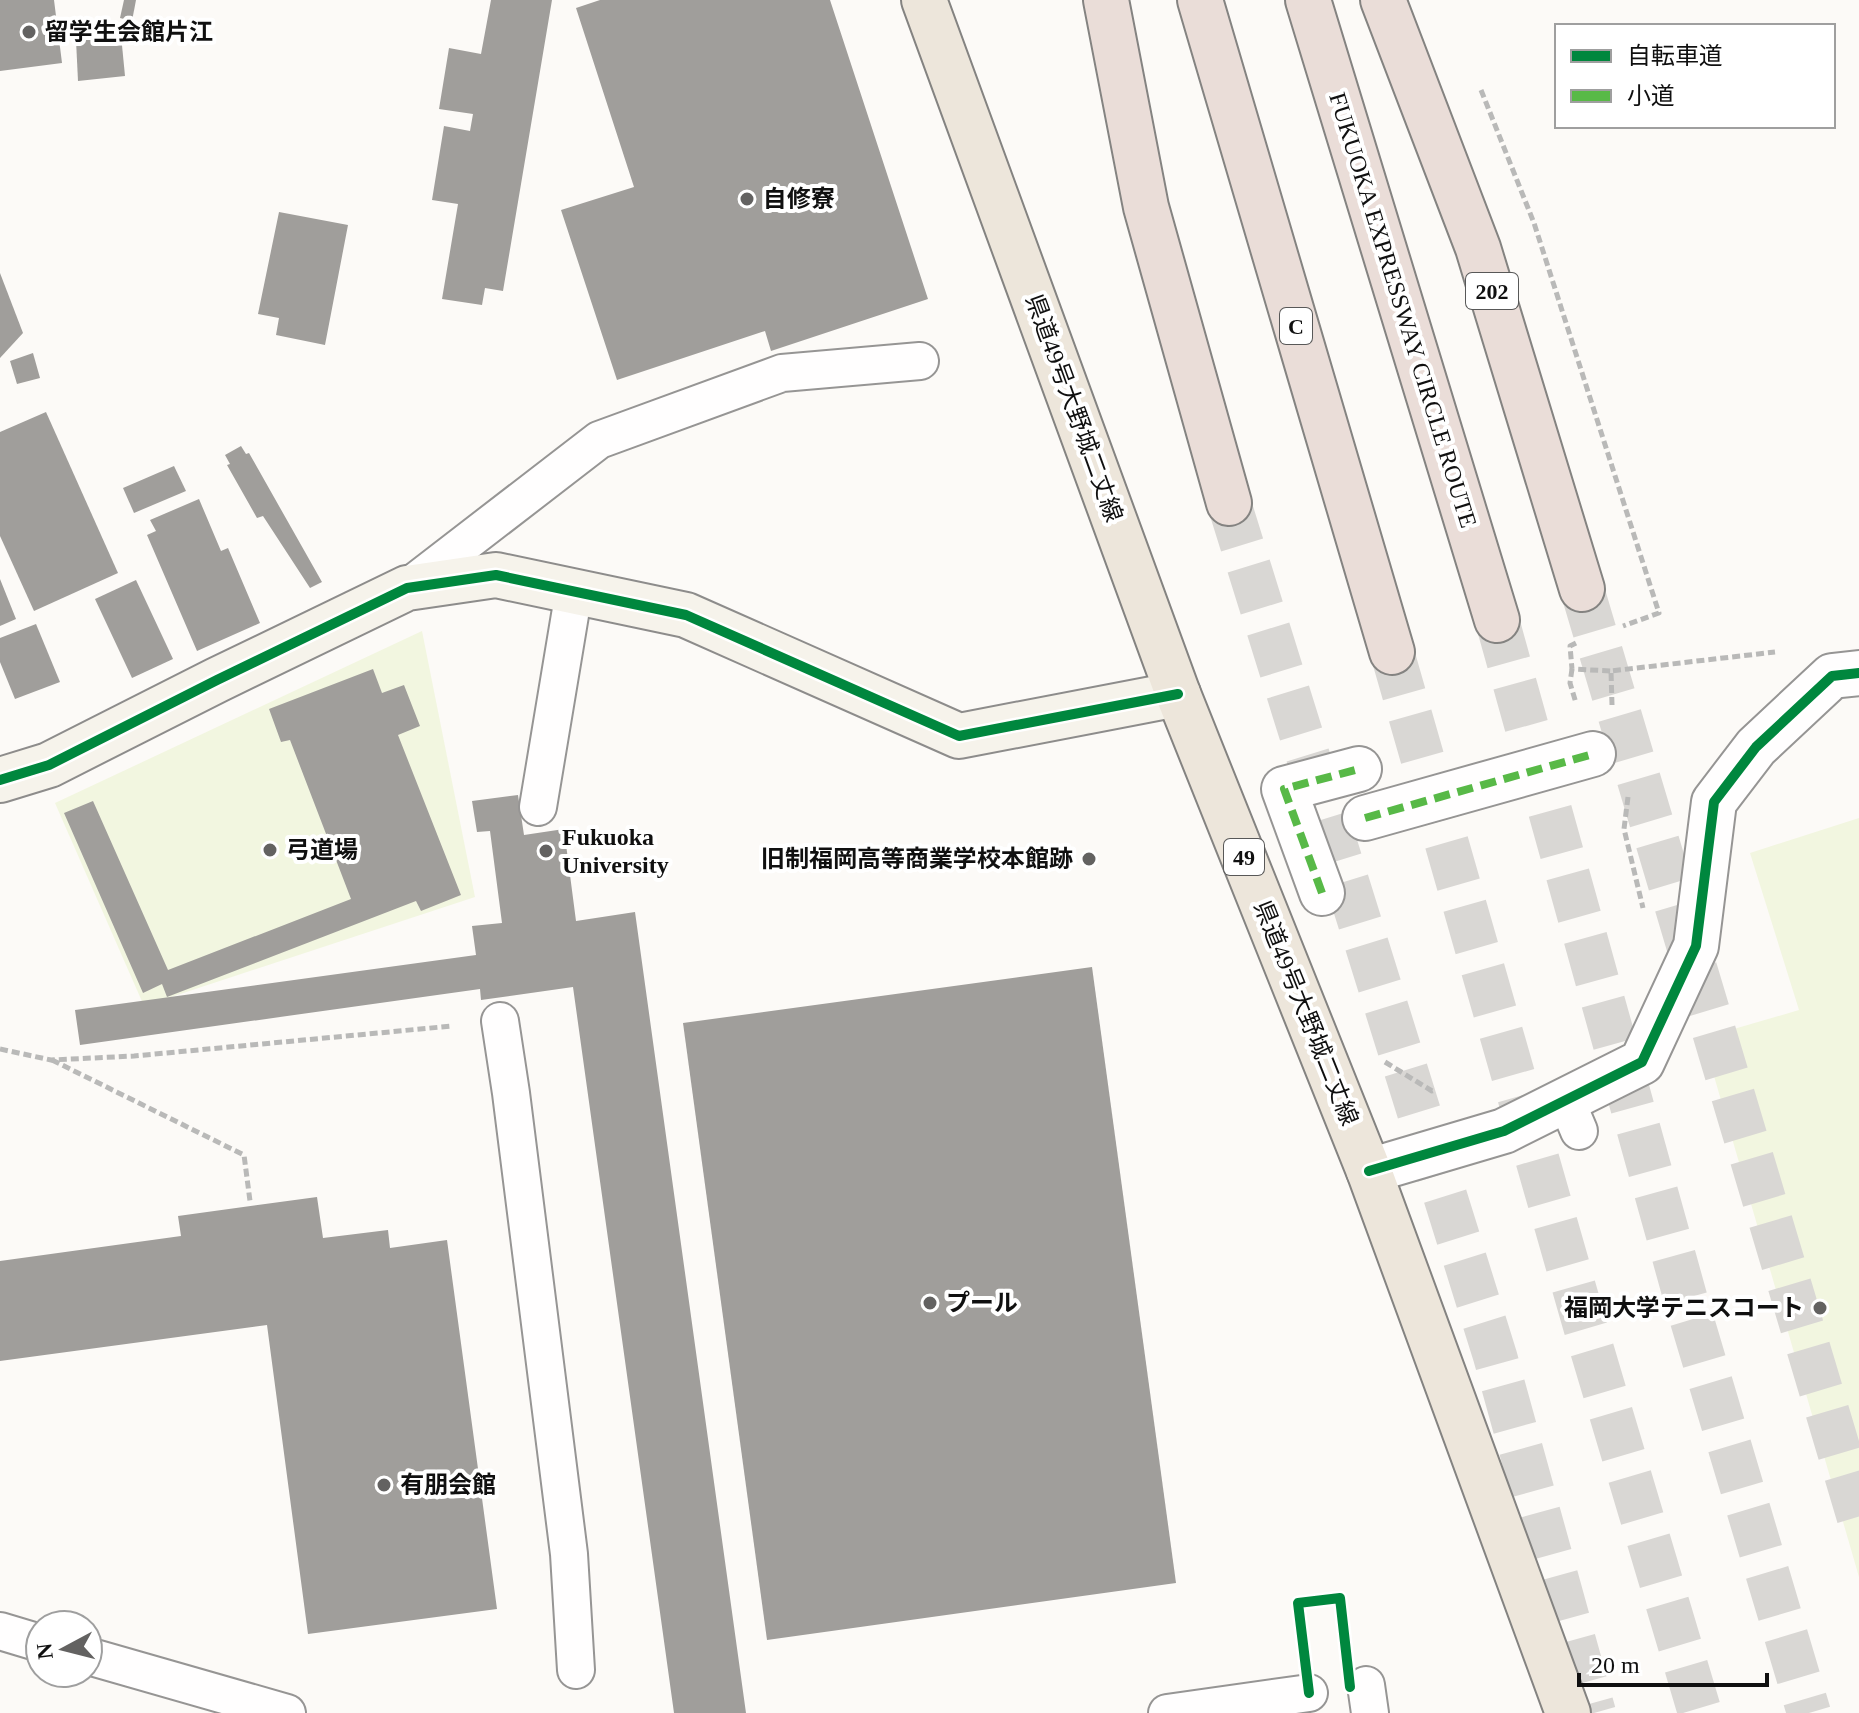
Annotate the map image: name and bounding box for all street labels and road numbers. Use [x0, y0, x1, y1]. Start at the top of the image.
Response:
street label: FUKUOKA EXPRESSWAY CIRCLE ROUTE [1324, 89, 1482, 531]
road number: 202 [1466, 273, 1518, 309]
street label: 県道49号大野城二丈線 [1021, 291, 1127, 525]
road number: C [1280, 308, 1312, 344]
road number: 49 [1224, 839, 1264, 875]
street label: 県道49号大野城二丈線 [1249, 897, 1363, 1129]

